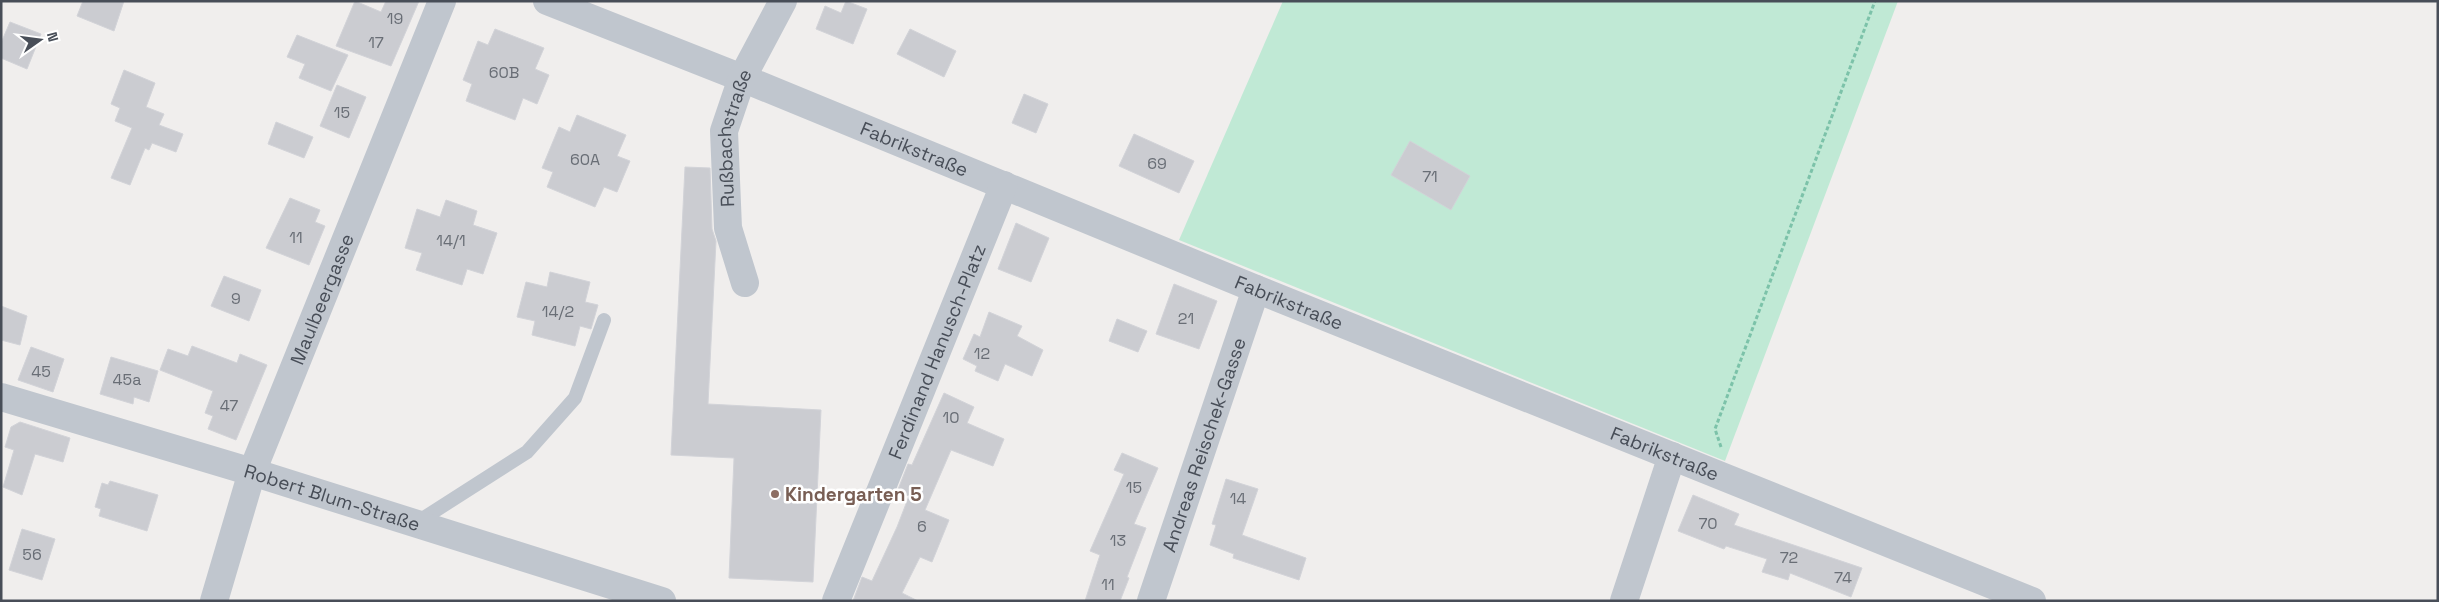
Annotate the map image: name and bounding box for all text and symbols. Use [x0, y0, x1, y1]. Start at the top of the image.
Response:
house number: 19 [387, 8, 403, 29]
north arrow [15, 15, 65, 65]
text: N [43, 30, 62, 44]
house number: 17 [368, 32, 384, 53]
house number: 60B [489, 62, 519, 83]
street label: Rußbachstraße [711, 64, 757, 208]
house number: 15 [334, 102, 350, 123]
street label: Fabrikstraße [857, 115, 972, 182]
house number: 60A [570, 149, 600, 170]
house number: 69 [1147, 153, 1167, 174]
house number: 71 [1422, 166, 1438, 187]
house number: 11 [289, 227, 303, 248]
street label: Maulbeergasse [284, 230, 359, 368]
house number: 14/1 [436, 230, 466, 251]
street label: Ferdinand Hanusch-Platz [882, 240, 991, 463]
street label: Fabrikstraße [1231, 269, 1347, 335]
house number: 9 [231, 288, 241, 309]
house number: 14/2 [542, 301, 574, 322]
house number: 21 [1178, 308, 1194, 329]
street label: Andreas Reischek-Gasse [1156, 334, 1251, 555]
house number: 12 [974, 343, 990, 364]
house number: 45 [31, 361, 51, 382]
house number: 45a [113, 369, 141, 390]
house number: 47 [220, 395, 238, 416]
house number: 10 [943, 407, 959, 428]
street label: Fabrikstraße [1607, 420, 1723, 486]
street label: Robert Blum-Straße [241, 458, 423, 537]
house number: 15 [1126, 477, 1142, 498]
place label: Kindergarten 5 [785, 482, 922, 507]
marker: Kindergarten 5 [769, 488, 781, 500]
house number: 14 [1230, 488, 1246, 509]
house number: 70 [1698, 513, 1718, 534]
house number: 6 [917, 516, 927, 537]
house number: 13 [1110, 530, 1126, 551]
house number: 56 [22, 544, 42, 565]
house number: 72 [1780, 547, 1798, 568]
house number: 74 [1834, 567, 1852, 588]
house number: 11 [1101, 574, 1115, 595]

